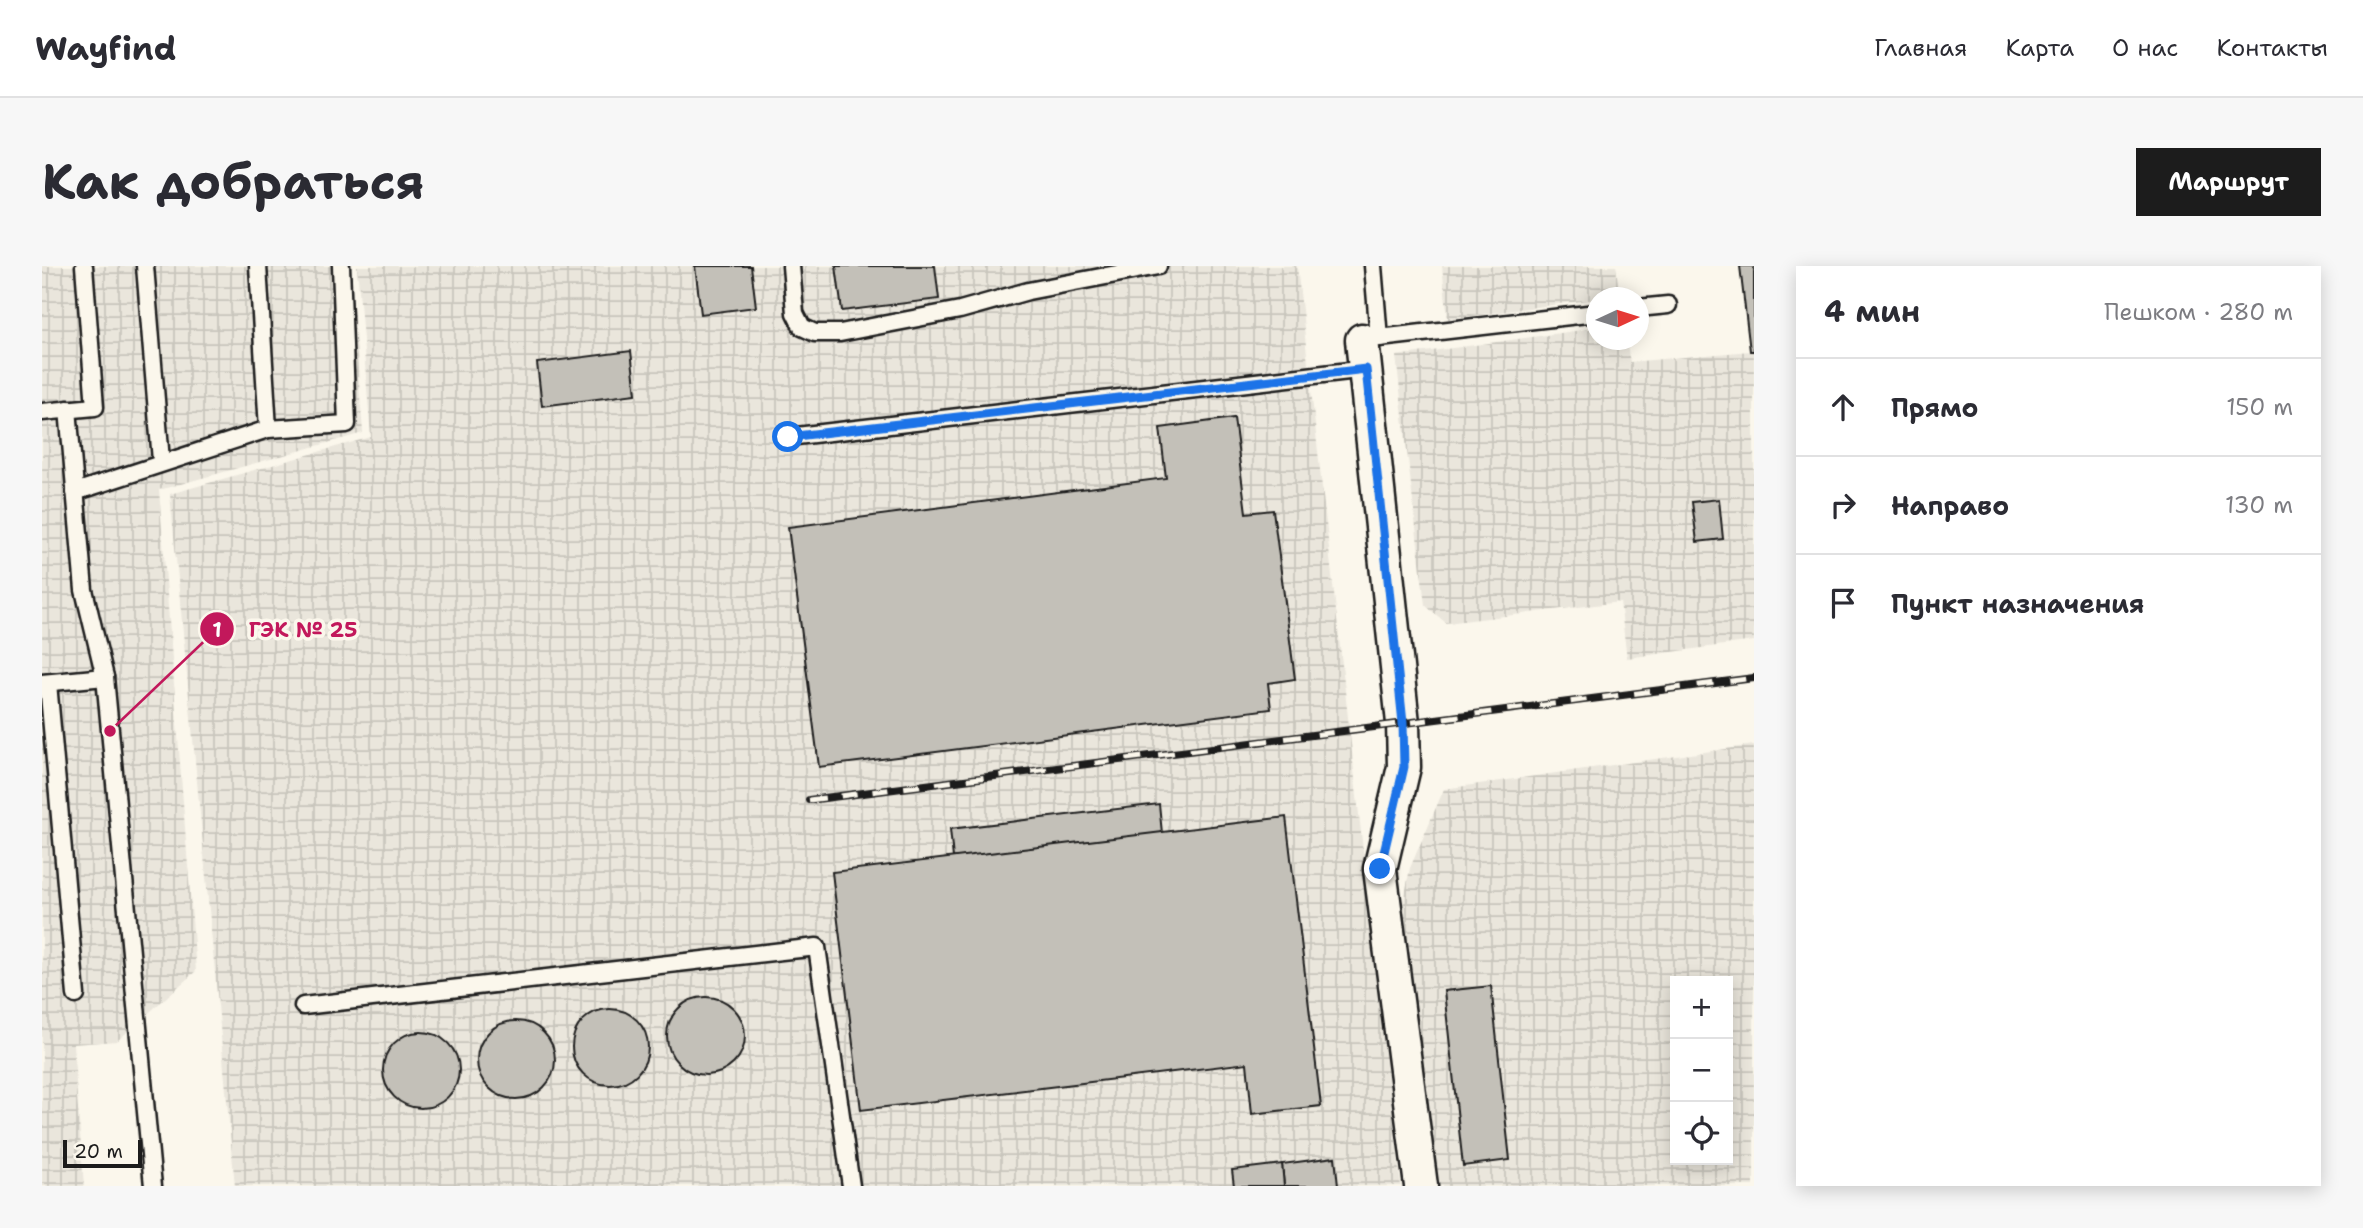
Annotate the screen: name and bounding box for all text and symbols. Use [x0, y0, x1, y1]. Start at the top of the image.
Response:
text: Wayfind [35, 26, 176, 71]
text: Главная [1874, 32, 1967, 64]
text: Карта [2005, 32, 2074, 64]
text: О нас [2112, 32, 2178, 64]
text: Контакты [2216, 32, 2328, 64]
button: Маршрут [2136, 148, 2321, 216]
text: Как добраться [42, 149, 424, 215]
north arrow [1586, 287, 1649, 350]
text: 4 мин [1824, 291, 1920, 332]
text: Пешком · 280 m [2104, 297, 2293, 327]
icon: ahead [1824, 388, 1862, 426]
text: Прямо [1891, 390, 1979, 425]
text: 150 m [2226, 392, 2293, 422]
route start [772, 421, 803, 452]
icon: right [1824, 486, 1862, 524]
text: Направо [1891, 488, 2009, 523]
text: 130 m [2225, 490, 2293, 520]
icon: arrive [1824, 584, 1862, 622]
text: Пункт назначения [1891, 586, 2144, 621]
callout: ГЭК № 25 [199, 608, 371, 650]
text: 1 [212, 616, 222, 644]
text: ГЭК № 25 [249, 616, 357, 644]
route end [1364, 853, 1395, 884]
map controls [1670, 976, 1733, 1165]
button: + [1670, 976, 1733, 1039]
button: − [1670, 1039, 1733, 1102]
button: locate [1670, 1102, 1733, 1165]
scale bar [63, 1137, 142, 1169]
text: 20 m [74, 1139, 123, 1164]

